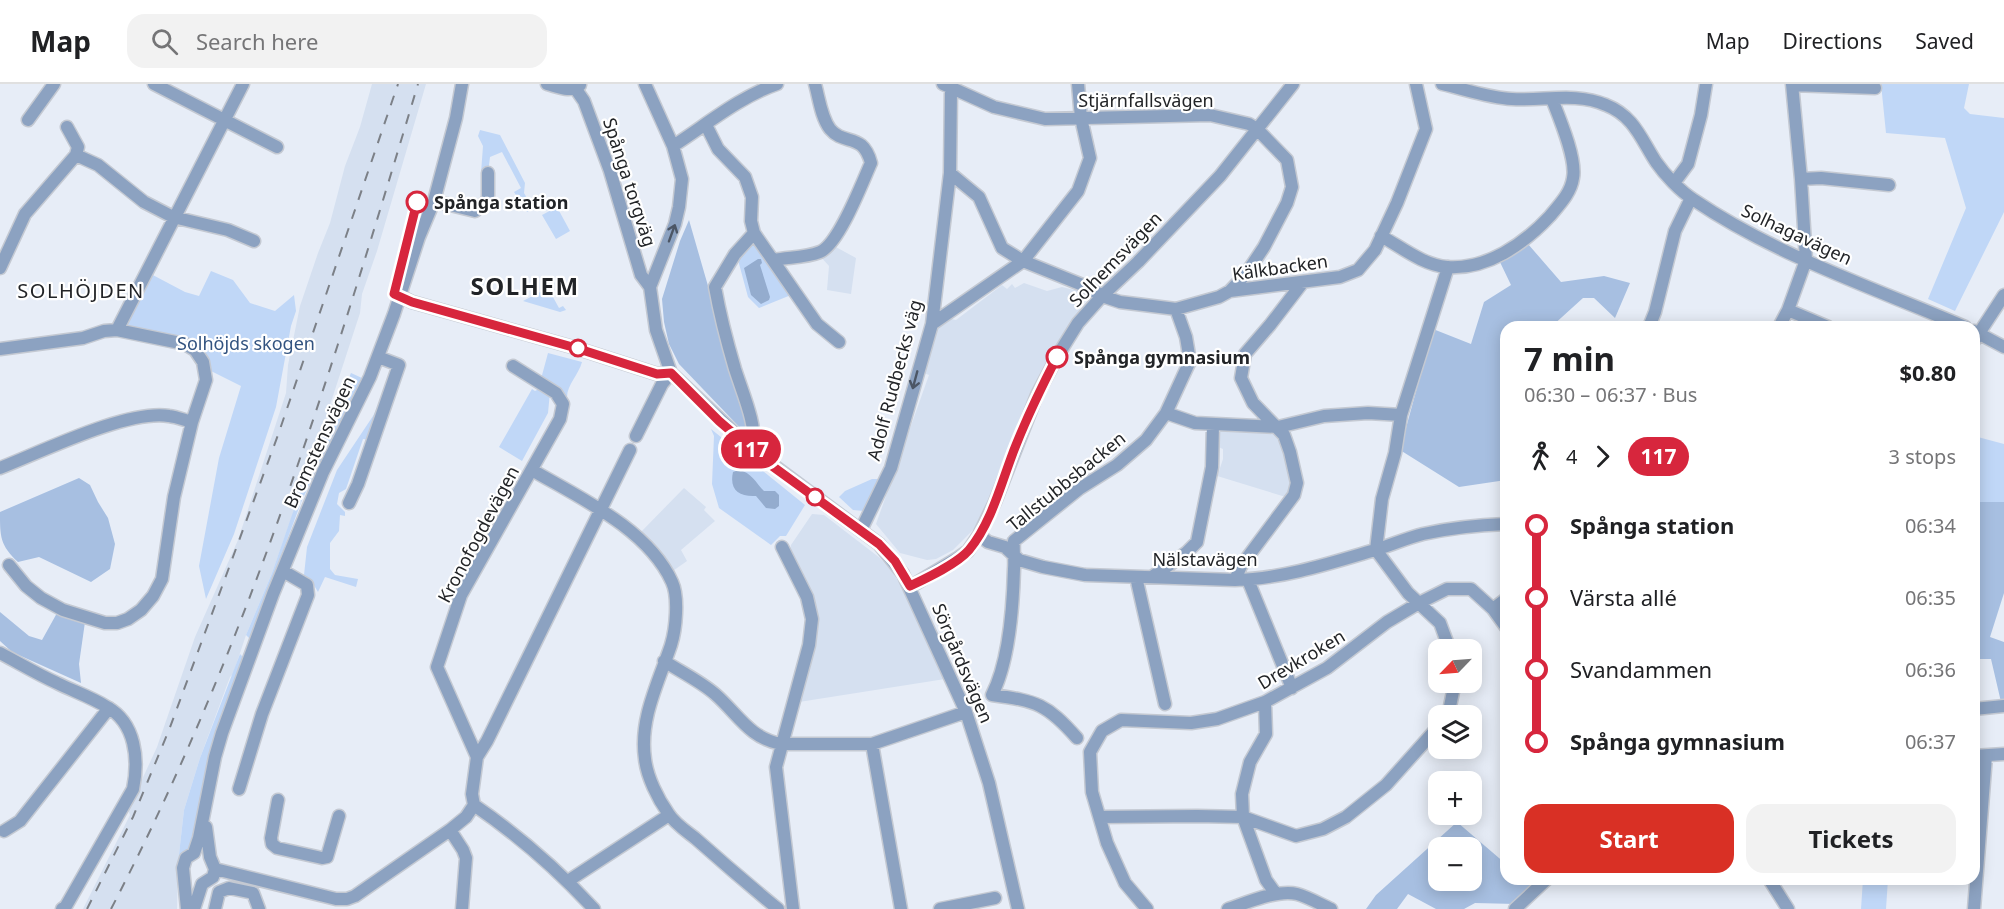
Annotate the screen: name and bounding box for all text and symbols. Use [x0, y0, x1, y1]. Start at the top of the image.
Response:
search box [127, 14, 547, 68]
text: Map [30, 22, 91, 60]
icon: search [148, 25, 181, 58]
text: Search here [196, 26, 318, 56]
text: Map [1706, 27, 1750, 55]
text: Directions [1783, 27, 1882, 55]
text: Saved [1915, 27, 1974, 55]
street label: Stjärnfallsvägen [1078, 88, 1214, 112]
street label: Spånga torgväg [598, 115, 662, 249]
place label: Spånga station [434, 190, 568, 214]
marker: Spånga station [406, 191, 428, 213]
street label: Solhagavägen [1738, 198, 1856, 270]
street label: Solhemsvägen [1063, 206, 1167, 312]
one-way arrow [667, 224, 678, 243]
street label: Kälkbacken [1231, 248, 1329, 286]
district label: SOLHEM [470, 269, 580, 302]
district label: SOLHÖJDEN [17, 277, 145, 304]
street label: Adolf Rudbecks väg [861, 297, 927, 463]
park label: Solhöjds skogen [177, 331, 315, 355]
text: 7 min [1524, 336, 1615, 381]
unlabelled marker [569, 339, 587, 357]
place label: Spånga gymnasium [1074, 345, 1250, 369]
marker: Spånga gymnasium [1046, 346, 1068, 368]
text: $0.80 [1899, 357, 1956, 387]
one-way arrow [909, 371, 920, 390]
street label: Bromstensvägen [278, 372, 360, 512]
text: 06:30 – 06:37 · Bus [1524, 381, 1697, 408]
street label: Tallstubbsbacken [1002, 426, 1130, 536]
line badge: 117 [716, 430, 786, 469]
text: 117 [733, 435, 769, 463]
icon: walk [1524, 440, 1557, 473]
icon: forward [1586, 440, 1619, 473]
text: 117 [1640, 442, 1677, 470]
text: 4 [1566, 443, 1577, 470]
text: 3 stops [1889, 443, 1956, 470]
street label: Kronofogdevägen [432, 461, 524, 607]
unlabelled marker [806, 488, 824, 506]
text: Spånga station [1570, 510, 1734, 540]
text: 06:34 [1905, 512, 1956, 539]
street label: Nälstavägen [1152, 547, 1258, 571]
text: Värsta allé [1570, 582, 1677, 612]
text: 06:35 [1905, 584, 1956, 611]
street label: Sörgårdsvägen [927, 600, 999, 726]
street label: Drevkroken [1253, 624, 1349, 694]
north arrow [1428, 639, 1482, 693]
map controls [1428, 639, 1482, 891]
text: Svandammen [1570, 654, 1712, 684]
text: 06:36 [1905, 656, 1956, 683]
button: layers [1428, 705, 1482, 759]
text: Spånga gymnasium [1570, 726, 1785, 756]
text: 06:37 [1905, 728, 1956, 755]
button: + [1428, 771, 1482, 825]
button: Start [1524, 804, 1734, 873]
button: Tickets [1746, 804, 1956, 873]
button: − [1428, 837, 1482, 891]

